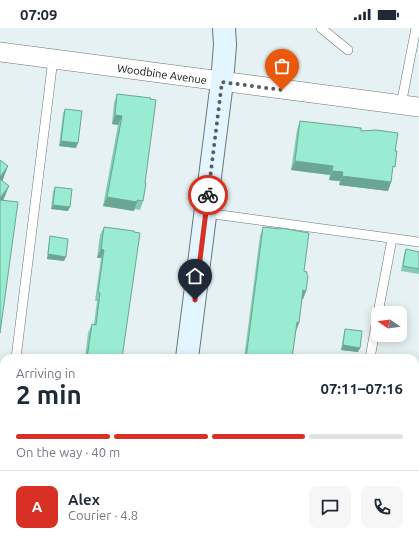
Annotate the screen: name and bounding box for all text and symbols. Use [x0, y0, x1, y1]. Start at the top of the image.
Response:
text: 07:09 [20, 6, 58, 23]
pin [265, 49, 299, 90]
icon: bag [271, 55, 293, 77]
street label: Woodbine Avenue [116, 62, 208, 86]
courier [188, 175, 228, 215]
icon: bike [197, 184, 219, 206]
pin [178, 259, 212, 300]
icon: home [184, 265, 206, 287]
north arrow [371, 306, 407, 342]
map controls [371, 306, 407, 342]
text: Arriving in [16, 366, 75, 380]
text: 2 min [16, 380, 82, 409]
text: 07:11–07:16 [320, 380, 403, 397]
text: On the way · 40 m [16, 445, 120, 459]
button: chat [309, 486, 351, 528]
button: phone [361, 486, 403, 528]
text: Alex [68, 491, 100, 508]
text: A [32, 498, 42, 515]
text: Courier · 4.8 [68, 508, 138, 522]

